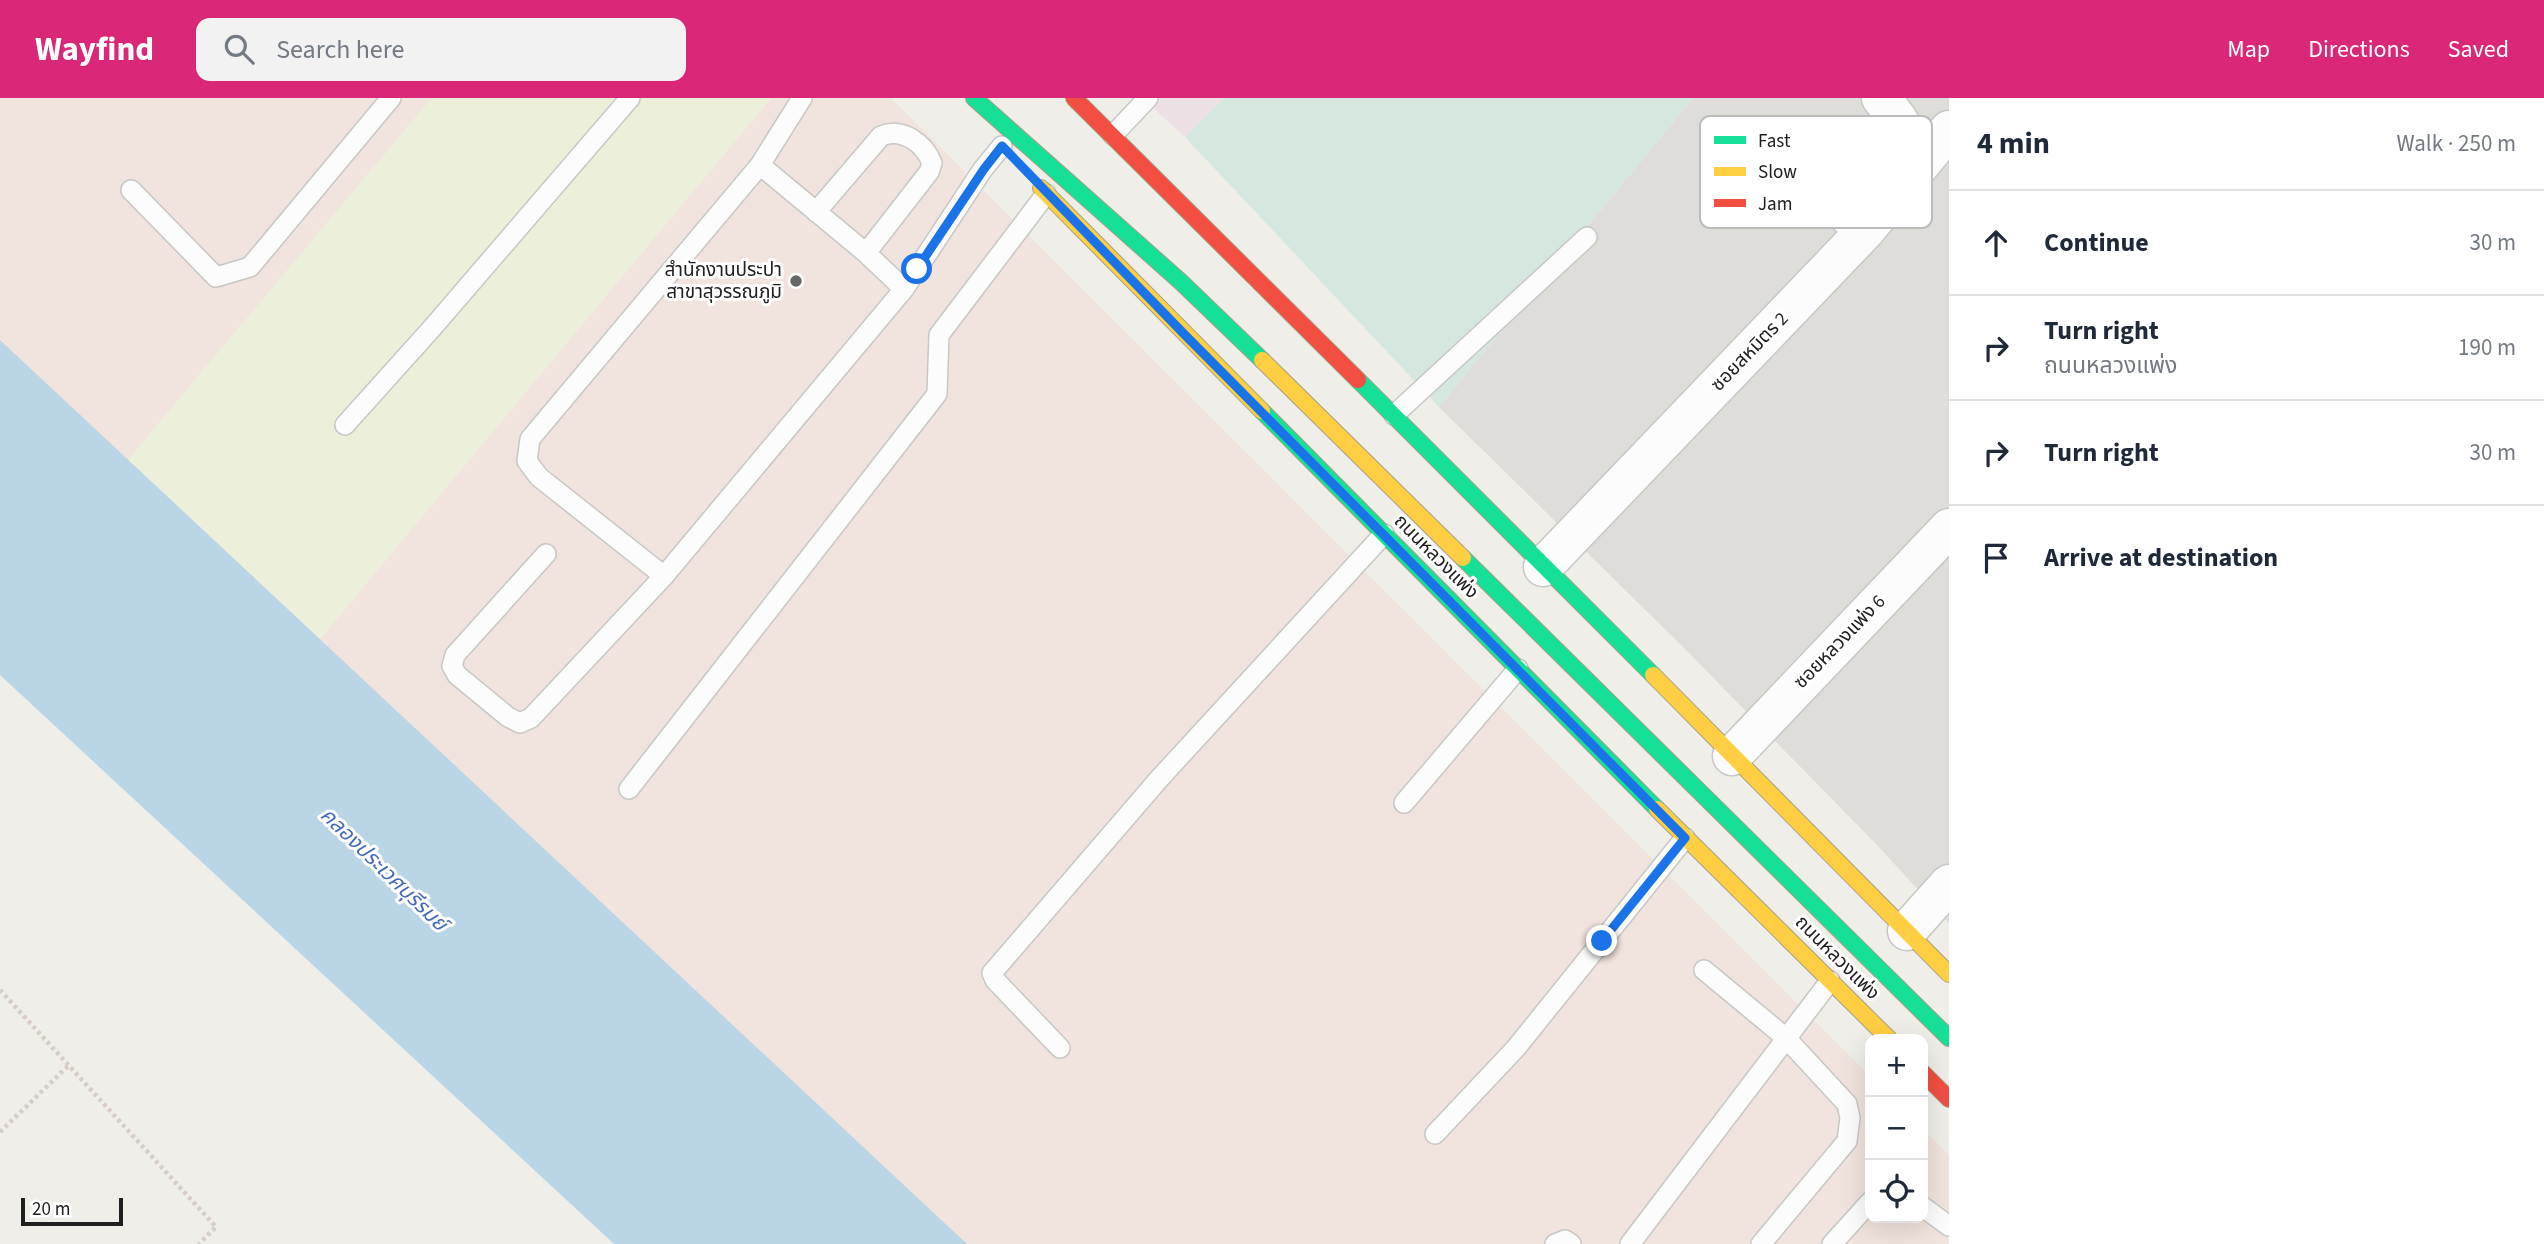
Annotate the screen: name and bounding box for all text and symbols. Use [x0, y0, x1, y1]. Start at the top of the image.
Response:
search box [196, 18, 686, 81]
text: Wayfind [35, 26, 154, 73]
icon: search [220, 30, 258, 68]
text: Search here [276, 31, 404, 68]
text: Map [2227, 32, 2270, 67]
text: Directions [2308, 32, 2410, 67]
text: Saved [2448, 32, 2509, 67]
legend [1700, 116, 1932, 228]
text: 4 min [1977, 122, 2050, 165]
text: Walk · 250 m [2397, 127, 2516, 160]
text: Fast [1758, 128, 1791, 155]
text: Slow [1758, 159, 1797, 186]
text: Jam [1758, 191, 1792, 218]
icon: ahead [1977, 224, 2015, 262]
text: Continue [2044, 224, 2149, 261]
text: 30 m [2469, 226, 2516, 259]
route start [901, 253, 932, 284]
place label: สำนักงานประปา สาขาสุวรรณภูมิ [664, 257, 782, 306]
marker: สำนักงานประปา สาขาสุวรรณภูมิ [788, 273, 804, 289]
street label: ซอยสหมิตร 2 [1705, 306, 1795, 398]
text: Turn right [2044, 312, 2159, 349]
icon: right [1977, 329, 2015, 367]
text: 190 m [2458, 331, 2516, 364]
text: ถนนหลวงแพ่ง [2044, 349, 2177, 382]
icon: right [1977, 434, 2015, 472]
text: Turn right [2044, 434, 2159, 471]
text: 30 m [2469, 436, 2516, 469]
street label: ถนนหลวงแพ่ง [1388, 509, 1484, 605]
icon: arrive [1977, 539, 2015, 577]
text: Arrive at destination [2044, 539, 2278, 576]
street label: ซอยหลวงแพ่ง 6 [1788, 589, 1892, 695]
water label: คลองประเวศบุรีรมย์ [314, 800, 457, 940]
street label: ถนนหลวงแพ่ง [1789, 910, 1885, 1006]
route end [1586, 925, 1617, 956]
map controls [1865, 1034, 1928, 1223]
button: + [1865, 1034, 1928, 1097]
button: − [1865, 1097, 1928, 1160]
button: locate [1865, 1160, 1928, 1223]
scale bar [21, 1195, 122, 1227]
text: 20 m [32, 1196, 70, 1223]

